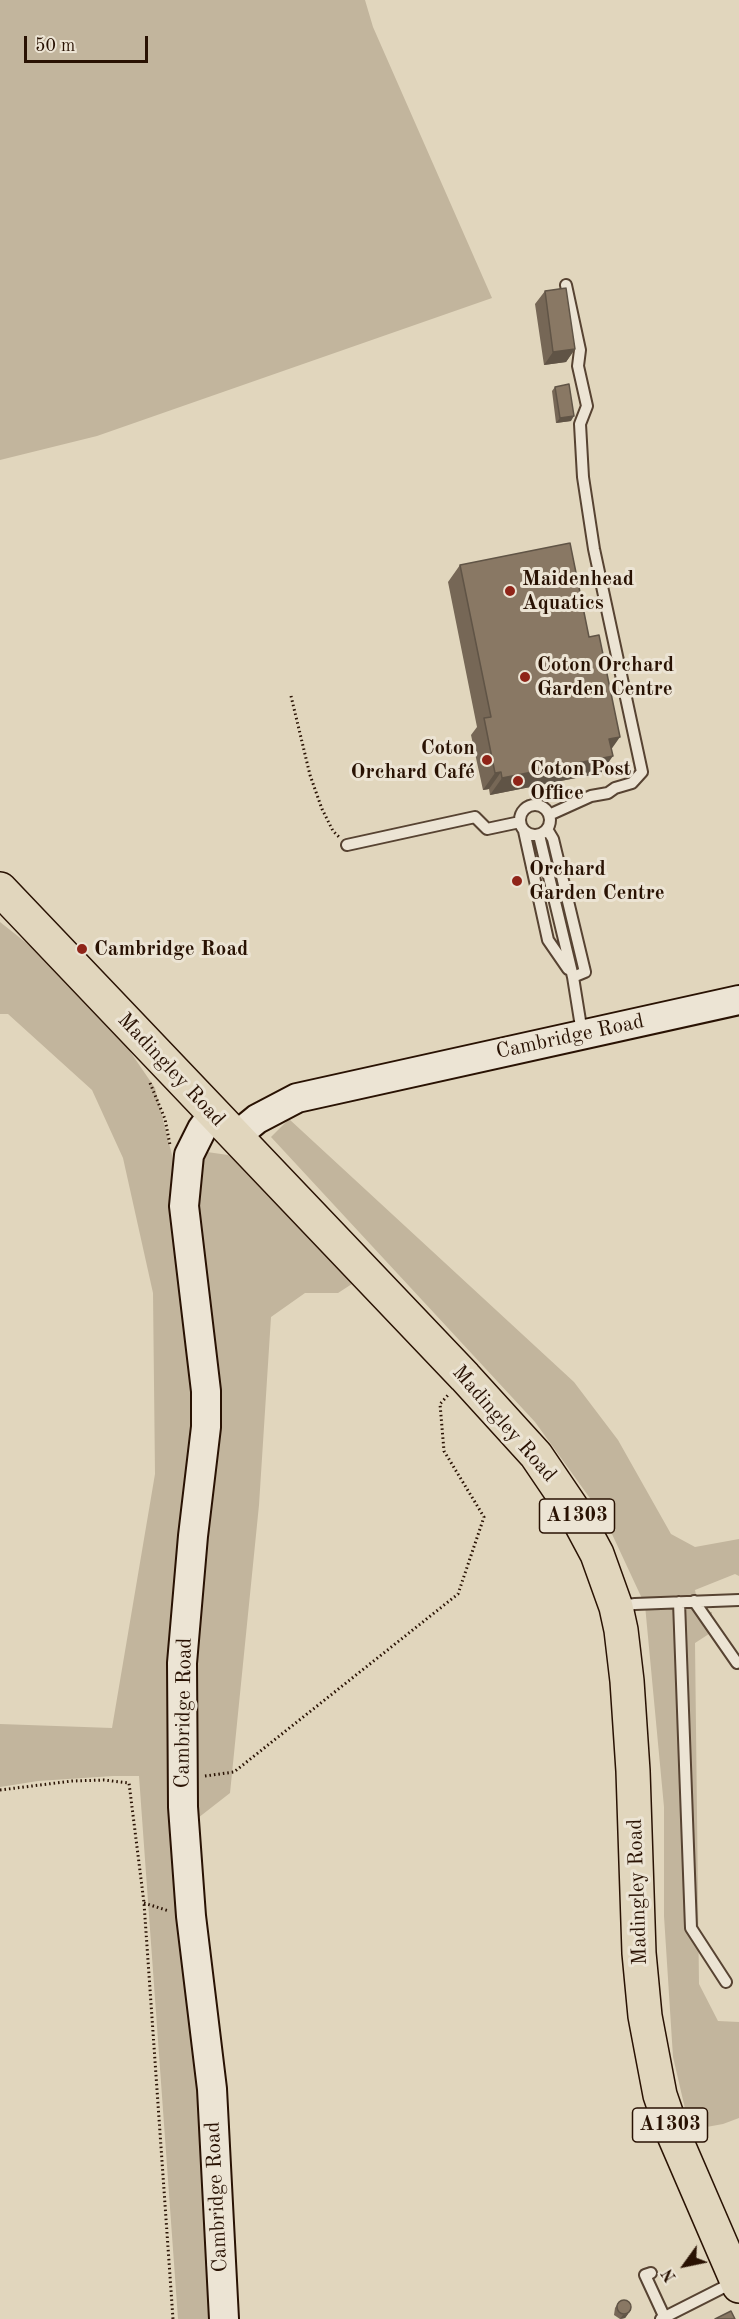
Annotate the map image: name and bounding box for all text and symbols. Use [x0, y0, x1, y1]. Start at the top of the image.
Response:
scale bar [27, 24, 152, 62]
text: 50 m [35, 37, 75, 55]
place label: Maidenhead Aquatics [522, 566, 634, 616]
marker: Maidenhead Aquatics [503, 584, 517, 598]
place label: Coton Orchard Garden Centre [537, 652, 674, 702]
marker: Coton Orchard Garden Centre [518, 670, 532, 684]
place label: Coton Orchard Café [351, 735, 475, 785]
marker: Coton Orchard Café [480, 753, 494, 767]
place label: Coton Post Office [530, 756, 631, 806]
marker: Coton Post Office [511, 774, 525, 788]
place label: Orchard Garden Centre [529, 856, 665, 906]
marker: Orchard Garden Centre [510, 874, 524, 888]
place label: Cambridge Road [94, 936, 248, 962]
marker: Cambridge Road [75, 942, 89, 956]
street label: Madingley Road [112, 1008, 230, 1132]
street label: Cambridge Road [494, 1009, 646, 1065]
street label: Madingley Road [446, 1360, 562, 1488]
road number: A1303 [540, 1499, 614, 1533]
street label: Cambridge Road [170, 1637, 198, 1789]
street label: Madingley Road [623, 1818, 653, 1966]
road number: A1303 [632, 2108, 708, 2142]
street label: Cambridge Road [200, 2121, 234, 2273]
north arrow [655, 2235, 715, 2295]
text: N [660, 2265, 680, 2284]

